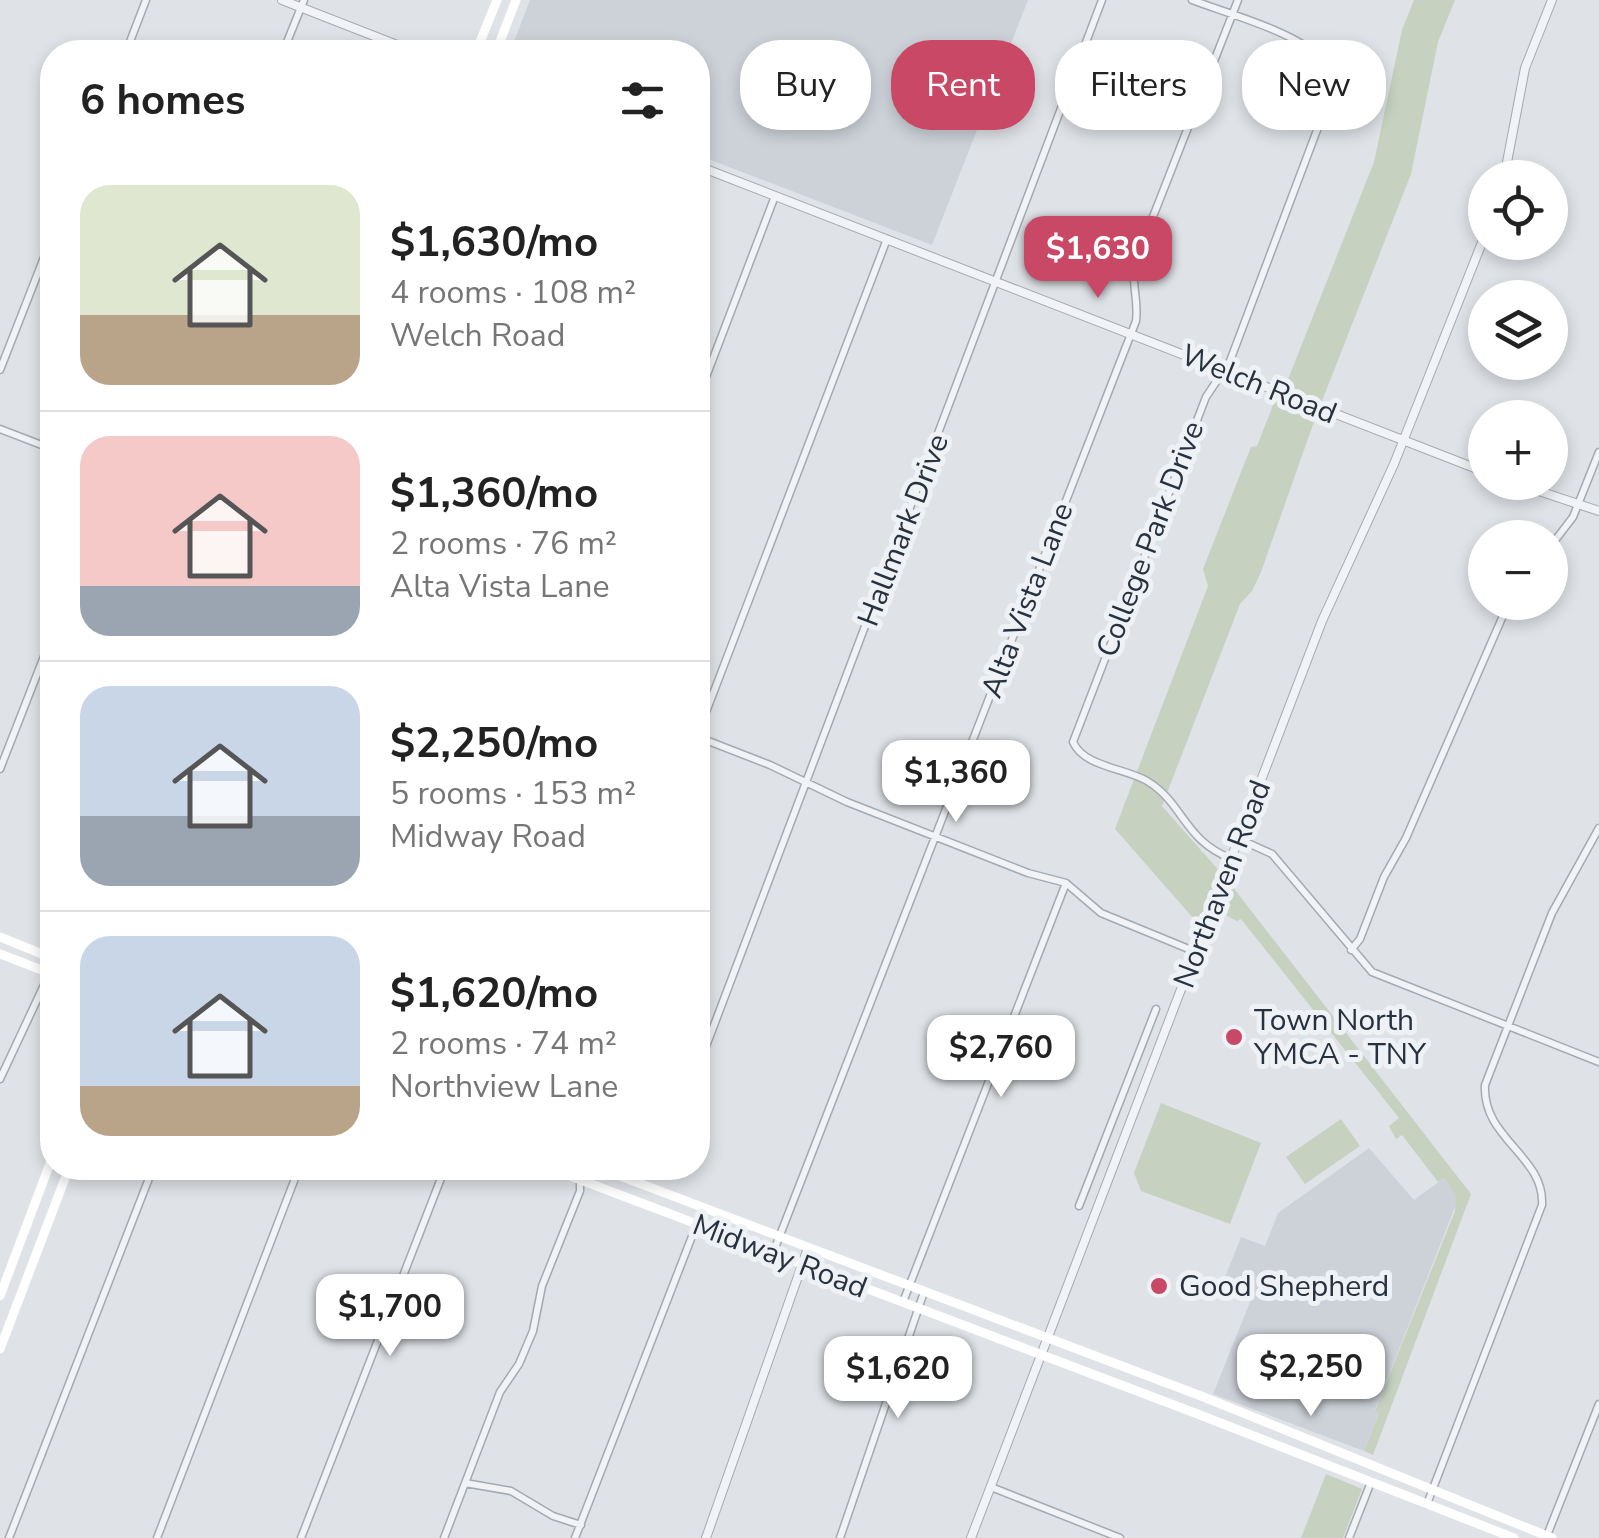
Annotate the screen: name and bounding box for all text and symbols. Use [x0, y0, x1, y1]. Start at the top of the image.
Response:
chip: Buy [740, 40, 871, 130]
chip: Rent [891, 40, 1035, 130]
chip: Filters [1055, 40, 1222, 130]
chip: New [1242, 40, 1386, 130]
text: 6 homes [80, 72, 245, 129]
icon: filters [615, 73, 670, 128]
map controls [1468, 160, 1568, 620]
button: locate [1468, 160, 1568, 260]
text: $1,630/mo [390, 214, 598, 271]
pin: $1,630 [1017, 216, 1179, 301]
icon: home [160, 225, 280, 345]
text: $1,630 [1046, 227, 1150, 270]
text: 4 rooms · 108 m² [390, 271, 636, 314]
button: layers [1468, 280, 1568, 380]
text: Welch Road [390, 314, 565, 357]
street label: Welch Road [1175, 335, 1343, 434]
button: + [1468, 400, 1568, 500]
street label: College Park Drive [1087, 415, 1214, 663]
street label: Hallmark Drive [848, 428, 959, 632]
text: $1,360/mo [390, 465, 598, 522]
icon: home [160, 476, 280, 596]
street label: Alta Vista Lane [971, 497, 1083, 704]
button: − [1468, 520, 1568, 620]
text: 2 rooms · 76 m² [390, 522, 617, 565]
text: Alta Vista Lane [390, 565, 610, 608]
text: $2,250/mo [390, 715, 598, 772]
icon: home [160, 726, 280, 846]
pin: $1,360 [875, 740, 1037, 825]
text: $1,360 [904, 751, 1008, 794]
text: 5 rooms · 153 m² [390, 772, 636, 815]
street label: Northaven Road [1164, 774, 1281, 994]
text: Midway Road [390, 815, 586, 858]
text: $1,620/mo [390, 965, 598, 1022]
icon: home [160, 976, 280, 1096]
place label: Town North YMCA - TNY [1253, 1000, 1427, 1075]
pin: $2,760 [920, 1015, 1082, 1100]
text: 2 rooms · 74 m² [390, 1022, 617, 1065]
text: $2,760 [949, 1026, 1053, 1069]
marker: Town North YMCA - TNY [1223, 1026, 1245, 1048]
text: Northview Lane [390, 1065, 618, 1108]
street label: Midway Road [687, 1204, 873, 1309]
place label: Good Shepherd [1179, 1266, 1389, 1307]
pin: $1,700 [309, 1274, 471, 1359]
marker: Good Shepherd [1148, 1275, 1170, 1297]
text: $1,700 [338, 1285, 442, 1328]
pin: $2,250 [1230, 1334, 1392, 1419]
pin: $1,620 [817, 1336, 979, 1421]
text: $2,250 [1259, 1345, 1363, 1388]
text: $1,620 [846, 1347, 950, 1390]

